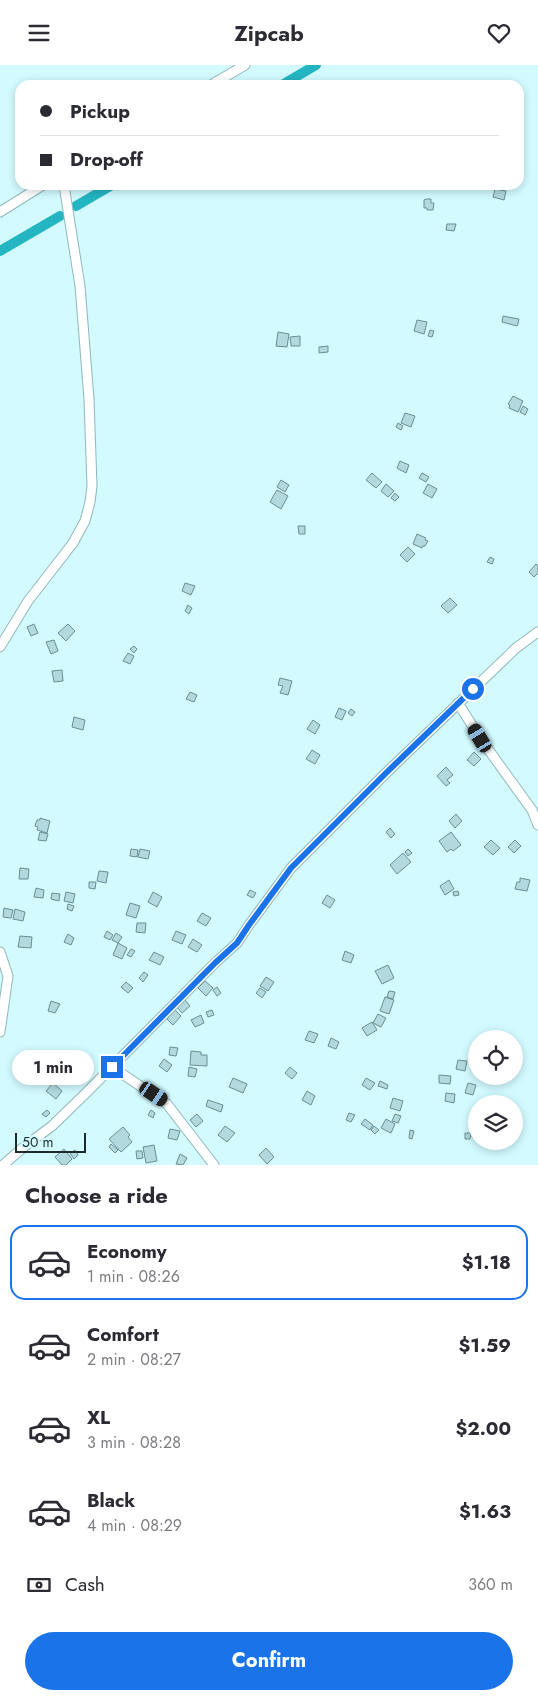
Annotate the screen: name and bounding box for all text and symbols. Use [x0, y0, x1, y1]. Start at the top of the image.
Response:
text: Zipcab [234, 17, 304, 49]
icon: menu [25, 19, 53, 47]
icon: heart [485, 19, 513, 47]
text: Pickup [70, 98, 130, 125]
text: Drop-off [70, 146, 143, 173]
route start [462, 678, 484, 700]
car [465, 721, 494, 755]
map controls [468, 1030, 523, 1150]
button: locate [468, 1030, 523, 1085]
callout: 1 min [12, 1049, 94, 1085]
text: 1 min [33, 1056, 73, 1079]
route end [101, 1056, 123, 1078]
car [137, 1079, 170, 1109]
button: layers [468, 1095, 523, 1150]
scale bar [15, 1130, 86, 1153]
text: 50 m [22, 1132, 53, 1152]
text: Choose a ride [25, 1179, 168, 1211]
text: Economy [87, 1238, 167, 1265]
icon: car [27, 1240, 72, 1285]
text: $1.18 [462, 1249, 511, 1276]
text: 1 min · 08:26 [87, 1265, 180, 1288]
text: Comfort [87, 1321, 159, 1348]
icon: car [27, 1323, 72, 1368]
text: $1.59 [458, 1332, 511, 1359]
text: 2 min · 08:27 [87, 1348, 181, 1371]
text: XL [87, 1404, 110, 1431]
icon: car [27, 1406, 72, 1451]
text: $2.00 [455, 1415, 511, 1442]
text: 3 min · 08:28 [87, 1431, 181, 1454]
text: Black [87, 1487, 135, 1514]
icon: car [27, 1489, 72, 1534]
text: $1.63 [459, 1498, 511, 1525]
text: 4 min · 08:29 [87, 1514, 182, 1537]
icon: cash [25, 1571, 53, 1599]
text: Cash [65, 1571, 105, 1598]
text: 360 m [468, 1573, 513, 1596]
button: Confirm [25, 1632, 513, 1690]

